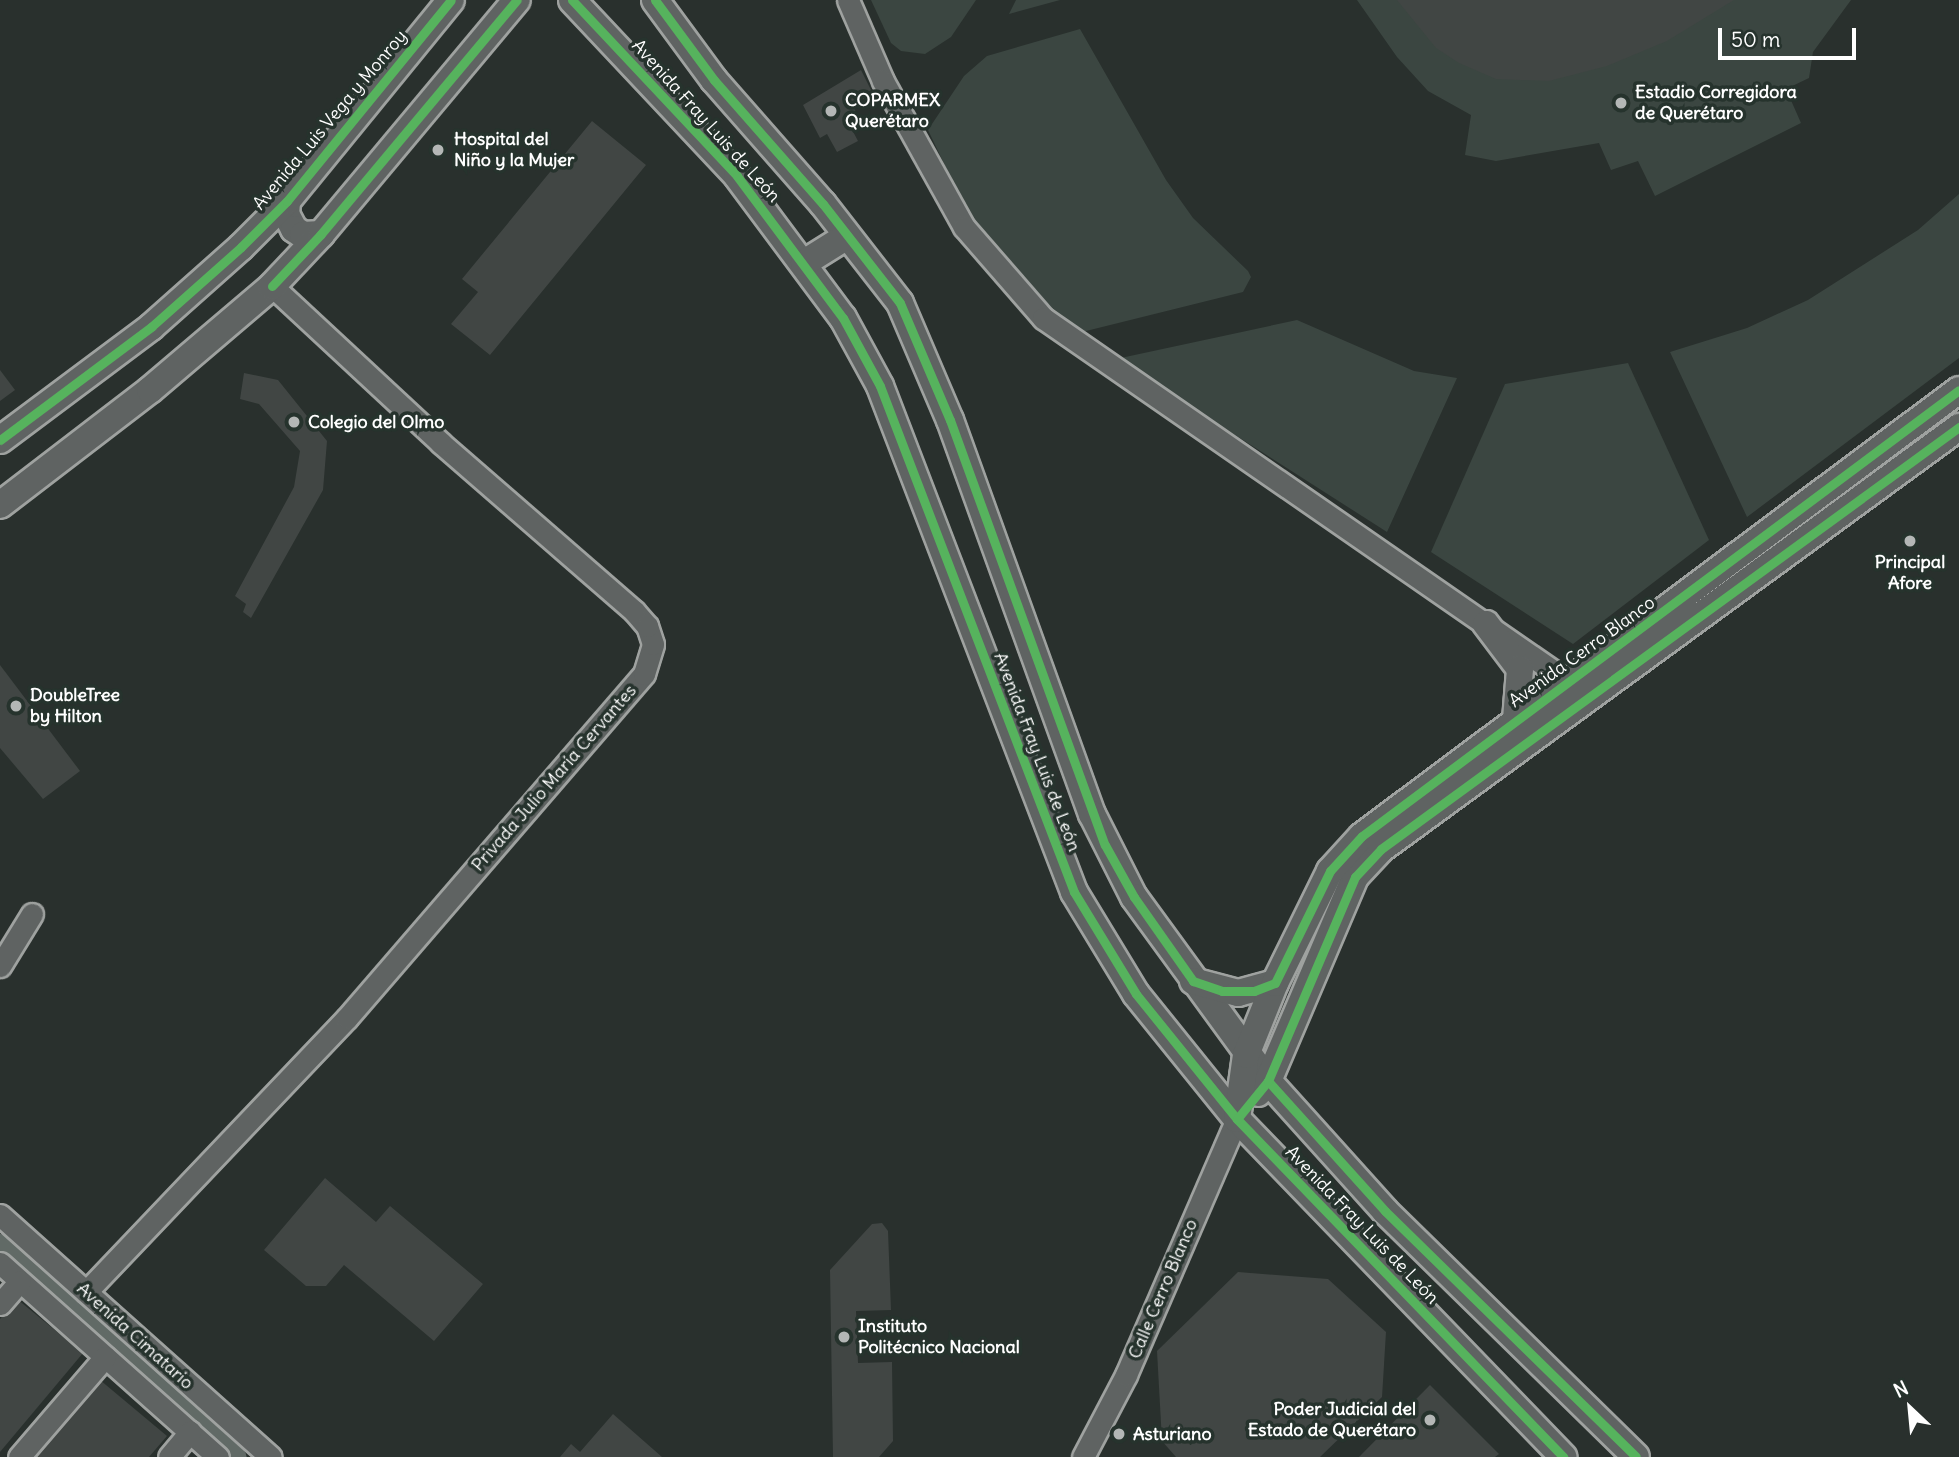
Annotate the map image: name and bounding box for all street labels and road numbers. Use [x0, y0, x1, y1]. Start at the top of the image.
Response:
street label: Avenida Luis Vega y Monroy [248, 26, 412, 214]
street label: Avenida Fray Luis de León [627, 35, 785, 207]
street label: Avenida Cerro Blanco [1505, 592, 1659, 712]
street label: Avenida Fray Luis de León [989, 649, 1085, 855]
street label: Privada Julio María Cervantes [467, 680, 641, 876]
street label: Avenida Fray Luis de León [1281, 1141, 1443, 1309]
street label: Calle Cerro Blanco [1124, 1216, 1202, 1362]
street label: Avenida Cimatario [72, 1278, 198, 1394]

